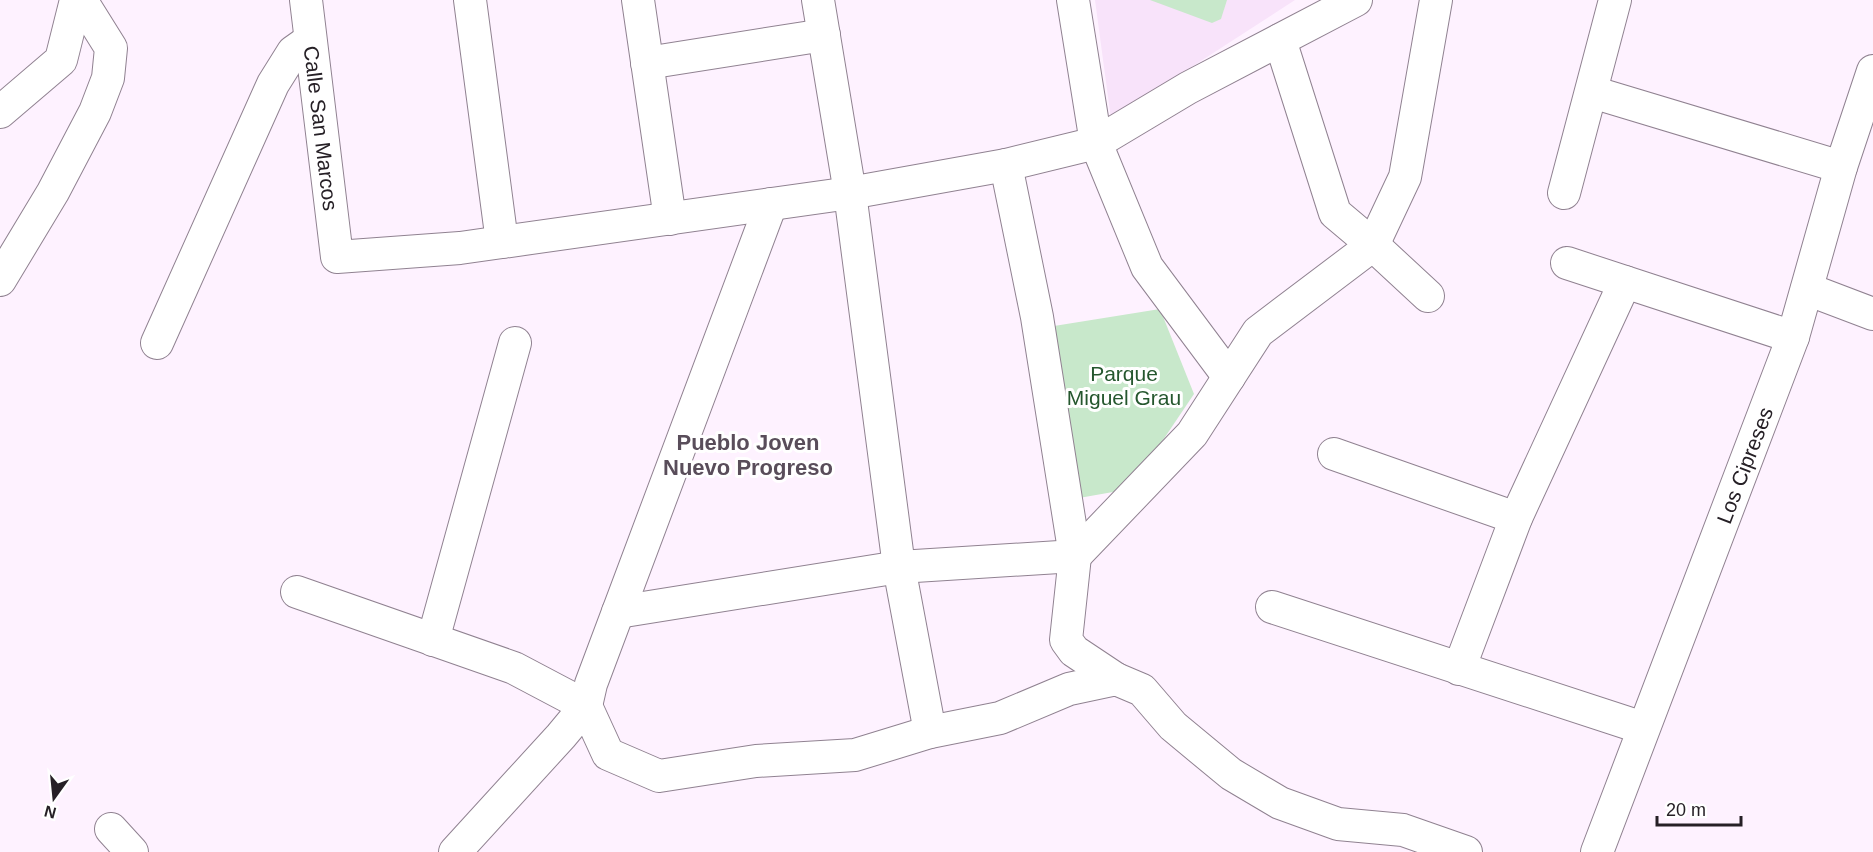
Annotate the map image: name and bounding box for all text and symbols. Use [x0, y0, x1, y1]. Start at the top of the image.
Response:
street label: Calle San Marcos [300, 44, 343, 212]
park label: Parque Miguel Grau [1067, 362, 1181, 409]
street label: Los Cipreses [1712, 404, 1777, 526]
district label: Pueblo Joven Nuevo Progreso [663, 430, 833, 480]
north arrow [24, 768, 84, 828]
scale bar [1657, 789, 1741, 827]
text: 20 m [1666, 800, 1706, 820]
text: N [42, 802, 58, 822]

